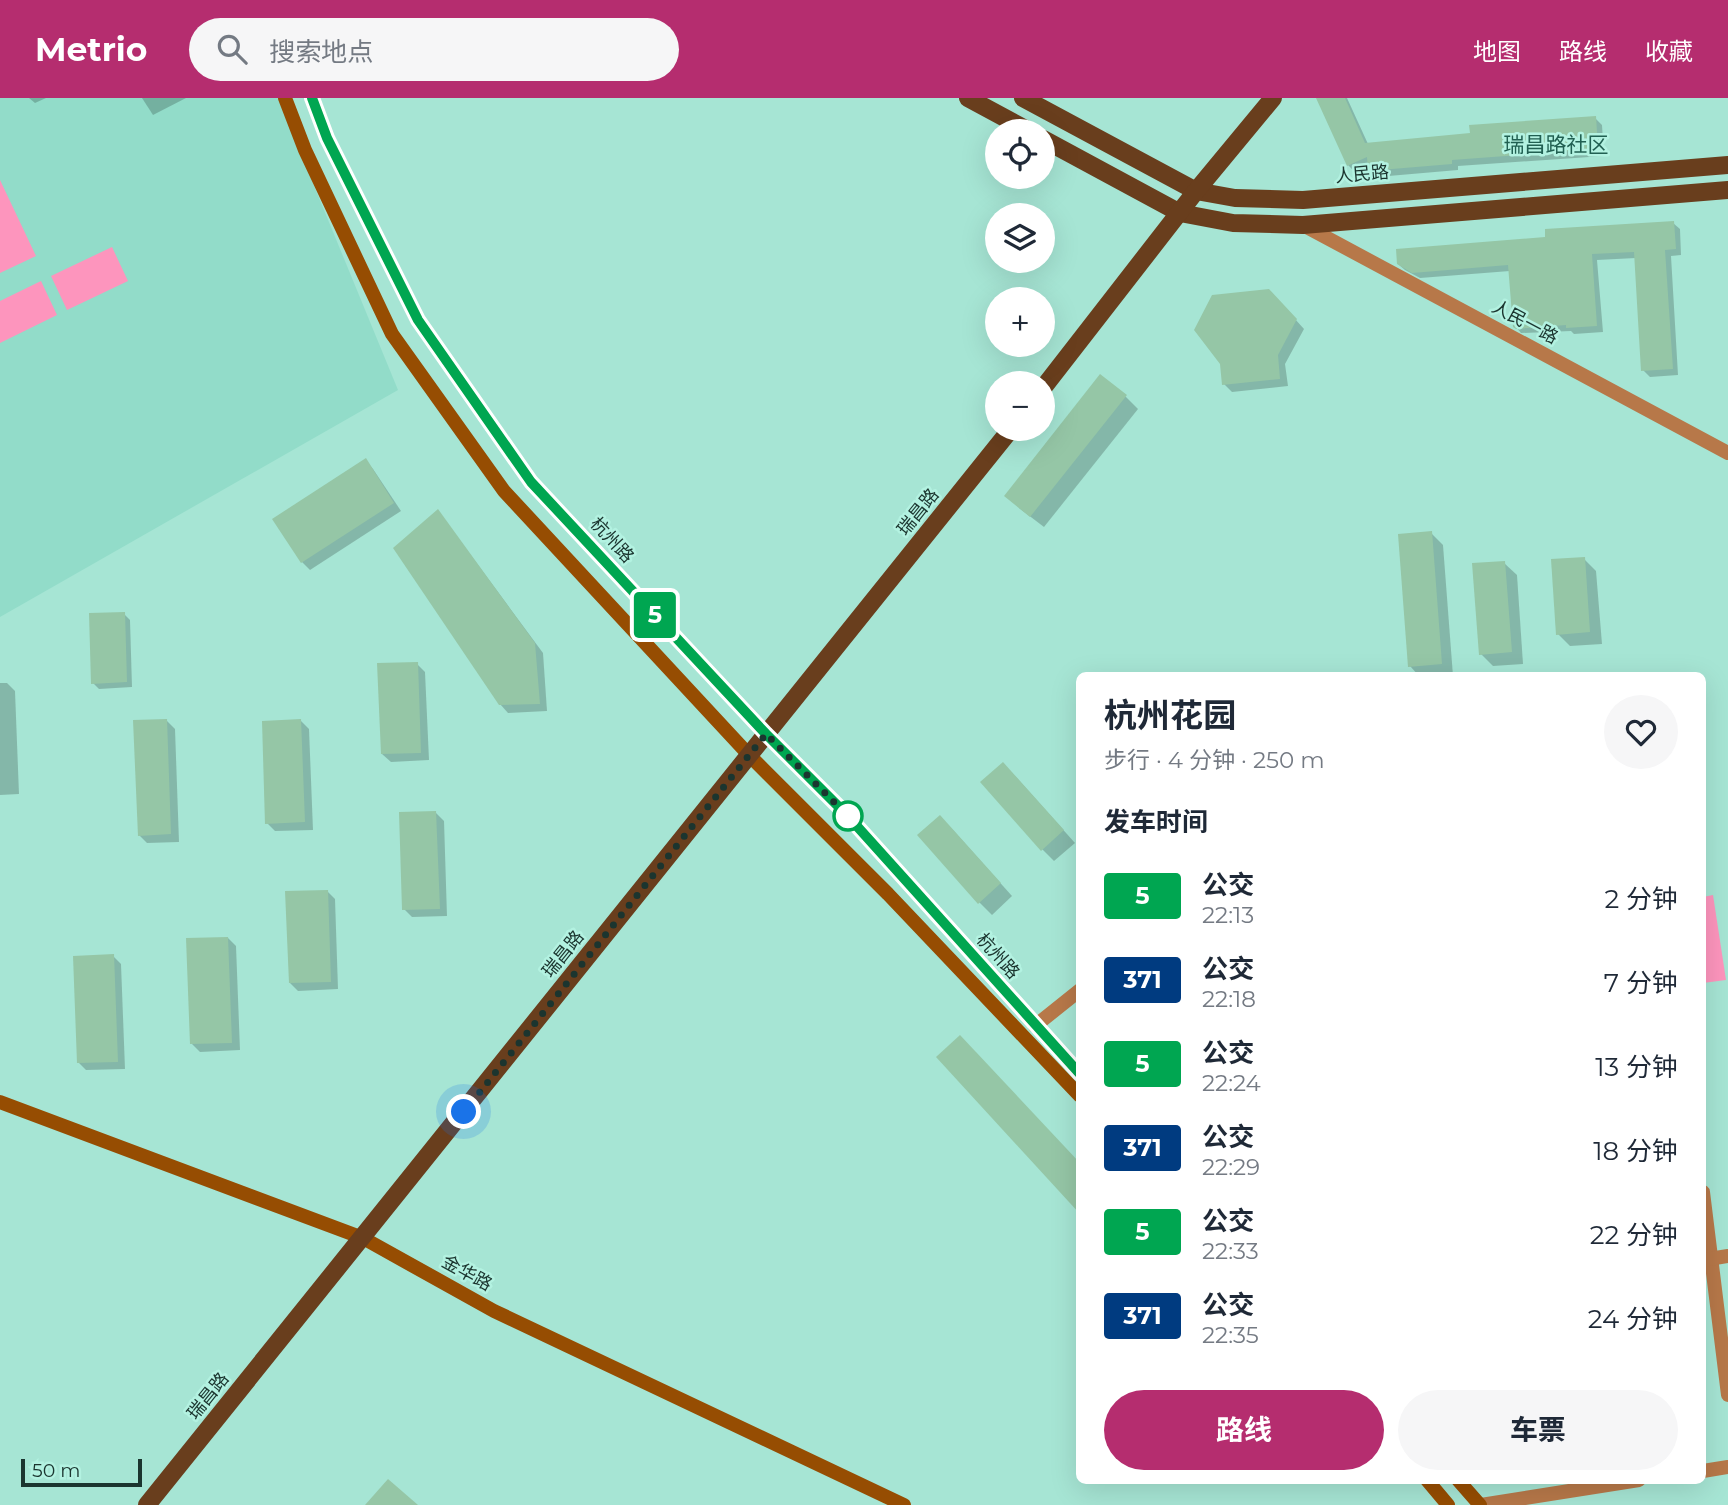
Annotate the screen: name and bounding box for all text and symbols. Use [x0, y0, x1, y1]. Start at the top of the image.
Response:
search box [189, 18, 679, 81]
text: Metrio [35, 29, 147, 69]
icon: search [213, 30, 251, 68]
text: 搜索地点 [269, 36, 373, 68]
text: 地图 [1473, 37, 1521, 66]
text: 路线 [1559, 37, 1607, 66]
text: 收藏 [1645, 37, 1693, 66]
map controls [985, 119, 1055, 441]
button: locate [985, 119, 1055, 189]
district label: 瑞昌路社区 [1504, 132, 1609, 157]
street label: 人民路 [1334, 161, 1390, 187]
button: layers [985, 203, 1055, 273]
button: + [985, 287, 1055, 357]
street label: 人民一路 [1488, 295, 1562, 349]
button: − [985, 371, 1055, 441]
street label: 瑞昌路 [892, 484, 944, 540]
street label: 杭州路 [586, 513, 638, 567]
line badge: 5 [632, 592, 678, 638]
text: 5 [648, 600, 662, 629]
text: 杭州花园 [1104, 695, 1236, 735]
button: heart [1604, 695, 1678, 769]
text: 步行 · 4 分钟 · 250 m [1104, 746, 1325, 774]
unlabelled marker [833, 801, 863, 831]
text: 发车时间 [1104, 806, 1208, 838]
text: 公交 [1202, 869, 1254, 901]
text: 5 [1135, 881, 1150, 910]
text: 2 分钟 [1604, 883, 1678, 915]
text: 22:13 [1202, 901, 1254, 929]
street label: 瑞昌路 [537, 926, 589, 982]
street label: 杭州路 [972, 929, 1024, 983]
text: 公交 [1202, 953, 1254, 985]
text: 371 [1123, 965, 1162, 994]
text: 7 分钟 [1604, 967, 1678, 999]
text: 22:18 [1202, 985, 1256, 1013]
text: 公交 [1202, 1037, 1254, 1069]
text: 5 [1135, 1049, 1150, 1078]
text: 13 分钟 [1595, 1051, 1678, 1083]
text: 22:24 [1202, 1069, 1261, 1097]
your location [446, 1094, 481, 1129]
text: 公交 [1202, 1121, 1254, 1153]
text: 371 [1123, 1133, 1162, 1162]
text: 18 分钟 [1593, 1135, 1678, 1167]
text: 22:29 [1202, 1153, 1260, 1181]
text: 公交 [1202, 1205, 1254, 1237]
text: 5 [1135, 1217, 1150, 1246]
text: 22 分钟 [1590, 1219, 1678, 1251]
text: 22:33 [1202, 1237, 1259, 1265]
street label: 金华路 [438, 1250, 496, 1296]
text: 公交 [1202, 1289, 1254, 1321]
text: 371 [1123, 1301, 1162, 1330]
text: 24 分钟 [1588, 1303, 1678, 1335]
text: 22:35 [1202, 1321, 1259, 1349]
street label: 瑞昌路 [182, 1368, 234, 1424]
button: 路线 [1104, 1390, 1384, 1470]
button: 车票 [1398, 1390, 1678, 1470]
scale bar [21, 1456, 142, 1488]
text: 50 m [32, 1459, 80, 1482]

